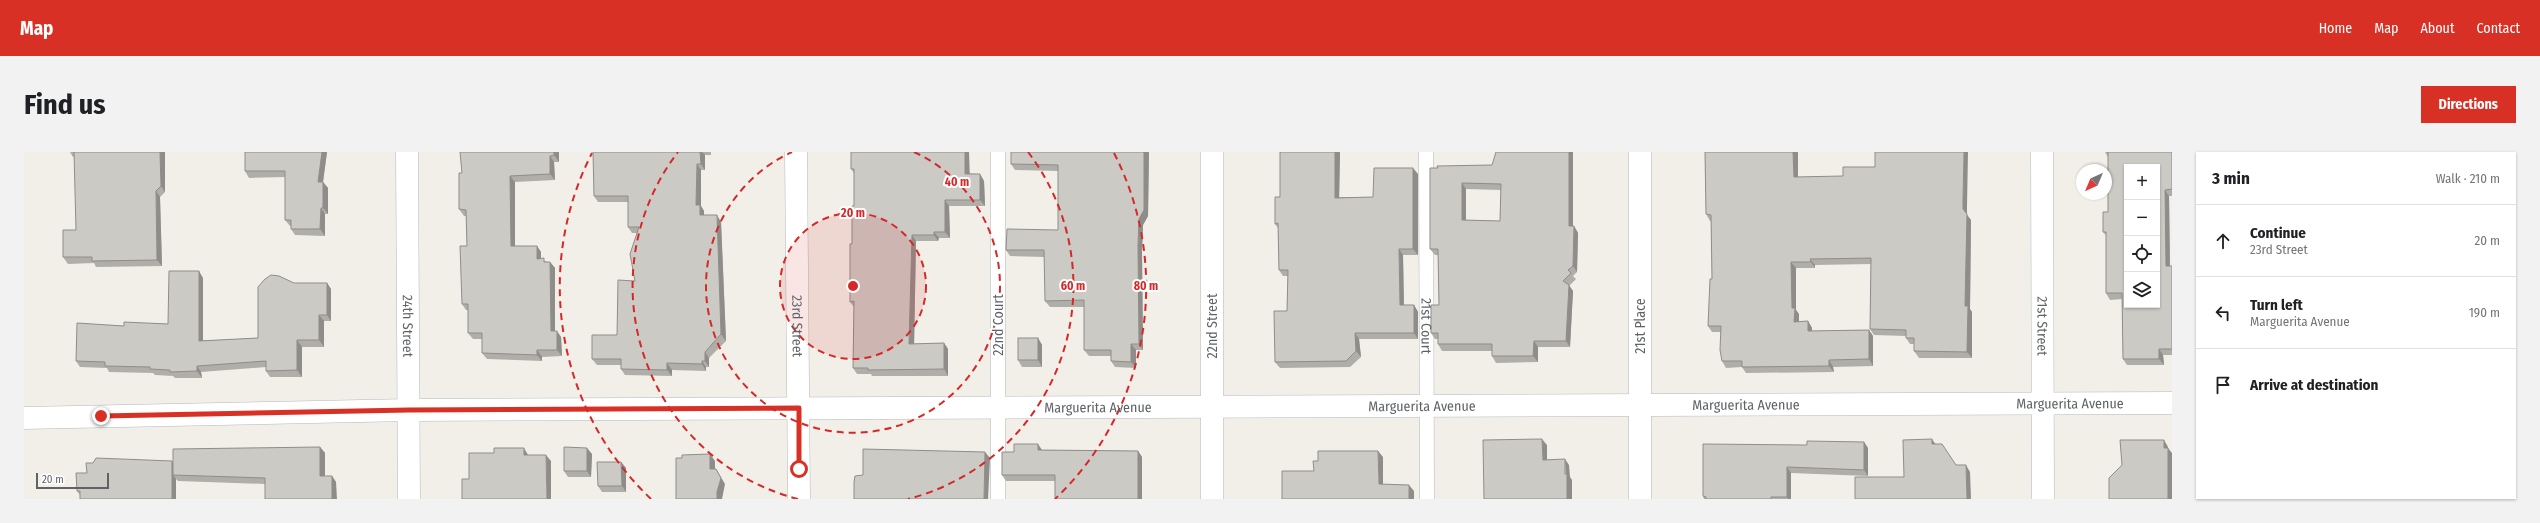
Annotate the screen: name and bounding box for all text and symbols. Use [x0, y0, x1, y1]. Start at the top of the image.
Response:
text: Map [20, 17, 53, 40]
text: Home [2319, 20, 2352, 37]
text: Map [2374, 20, 2398, 37]
text: About [2420, 20, 2455, 37]
text: Contact [2477, 20, 2520, 37]
button: Directions [2421, 86, 2516, 123]
text: Find us [24, 88, 106, 121]
north arrow [2076, 164, 2112, 200]
map controls [2124, 164, 2160, 308]
button: + [2124, 164, 2160, 200]
text: 3 min [2212, 168, 2250, 189]
text: Walk · 210 m [2436, 171, 2500, 186]
text: 40 m [945, 175, 969, 189]
button: − [2124, 200, 2160, 236]
text: 20 m [840, 206, 865, 220]
text: Continue [2250, 224, 2306, 242]
icon: ahead [2212, 230, 2234, 252]
text: 20 m [2474, 233, 2500, 248]
button: locate [2124, 236, 2160, 272]
text: 23rd Street [2250, 242, 2308, 257]
button: layers [2124, 272, 2160, 308]
centre of rings [846, 279, 860, 293]
text: 60 m [1061, 279, 1085, 293]
text: 80 m [1134, 279, 1158, 293]
street label: 22nd Street [1204, 293, 1221, 358]
street label: 22nd Court [990, 294, 1007, 356]
street label: 24th Street [399, 295, 416, 358]
street label: 23rd Street [788, 295, 806, 358]
street label: 21st Street [2033, 296, 2051, 356]
text: Turn left [2250, 296, 2303, 314]
street label: 21st Court [1417, 298, 1435, 355]
street label: 21st Place [1632, 298, 1649, 354]
icon: left [2212, 302, 2234, 324]
text: 190 m [2469, 305, 2500, 320]
text: Marguerita Avenue [2250, 314, 2350, 329]
icon: arrive [2212, 374, 2234, 396]
text: Arrive at destination [2250, 376, 2378, 394]
street label: Marguerita Avenue [2016, 395, 2124, 413]
street label: Marguerita Avenue [1692, 396, 1800, 414]
street label: Marguerita Avenue [1368, 398, 1476, 415]
street label: Marguerita Avenue [1044, 399, 1152, 416]
route end [92, 407, 110, 425]
route start [790, 460, 808, 478]
scale bar [36, 471, 109, 490]
text: 20 m [42, 473, 64, 486]

